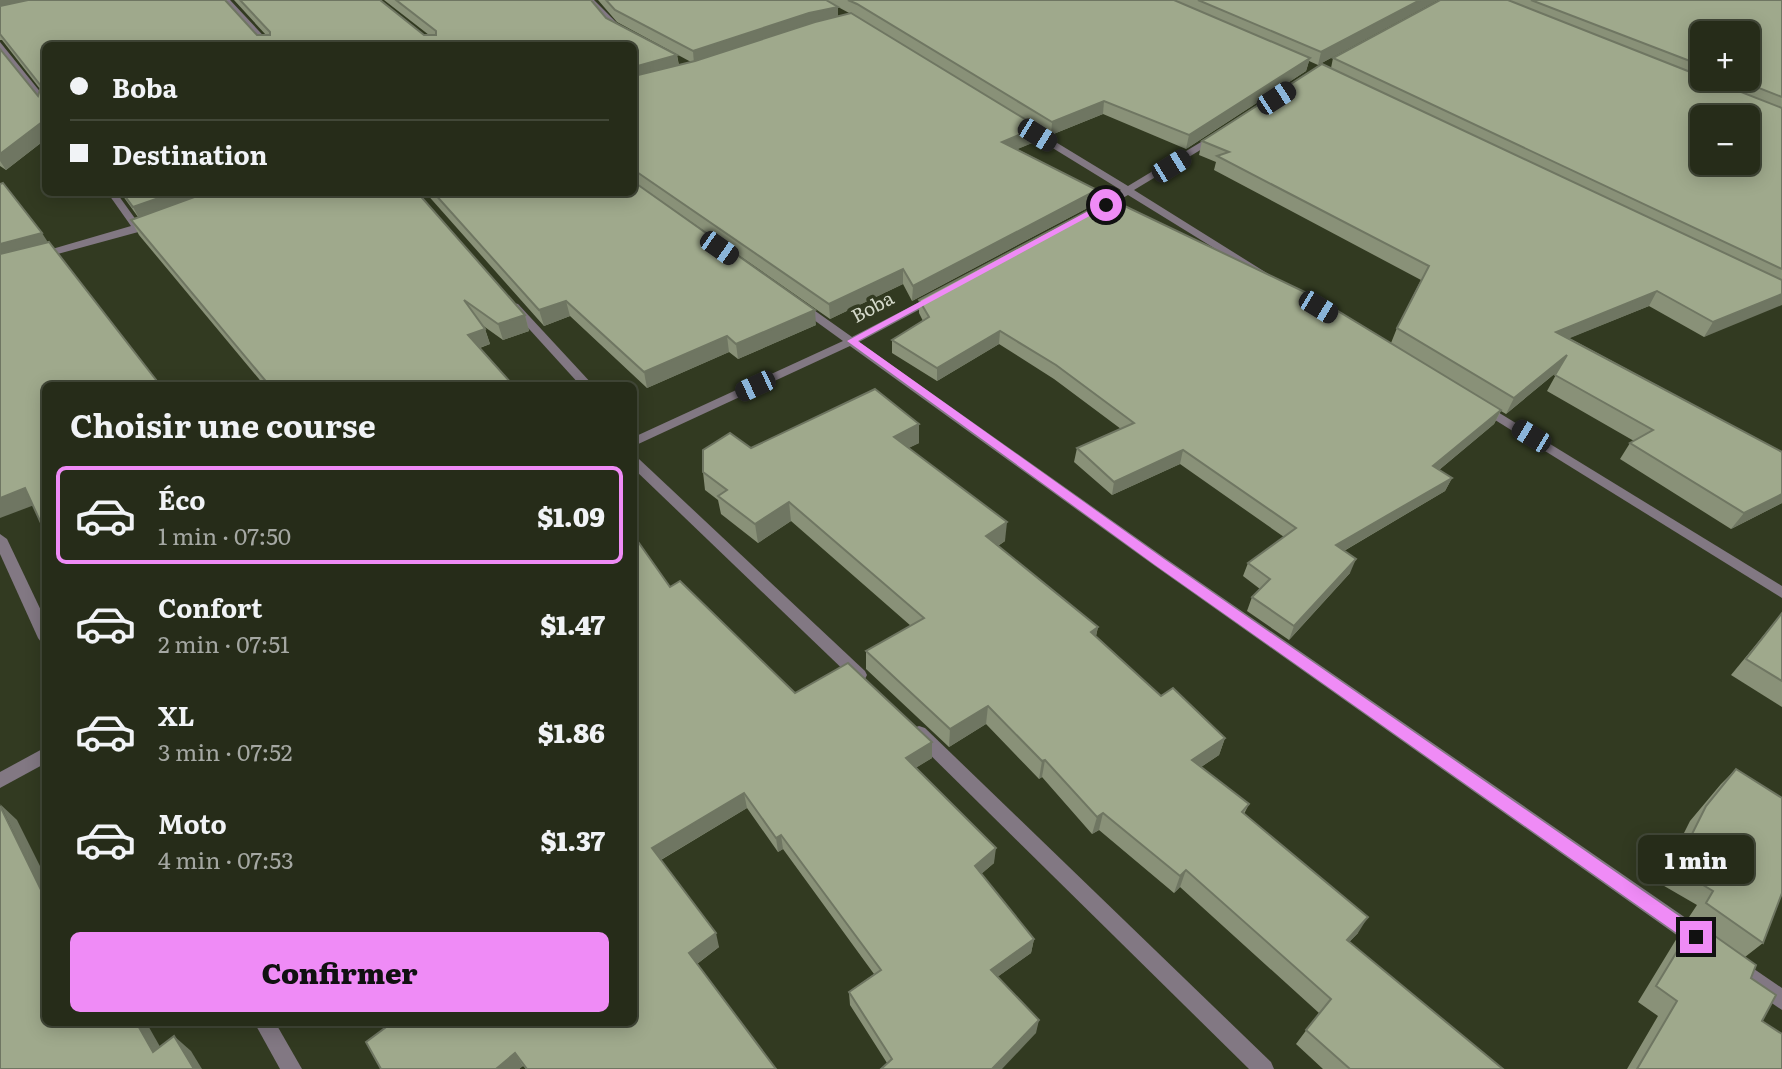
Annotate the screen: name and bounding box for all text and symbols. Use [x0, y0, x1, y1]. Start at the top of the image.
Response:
map controls [1690, 21, 1760, 175]
button: + [1690, 21, 1760, 91]
text: Boba [112, 67, 178, 106]
car [1253, 78, 1300, 118]
button: − [1690, 105, 1760, 175]
car [1014, 115, 1061, 155]
text: Destination [112, 134, 268, 173]
car [1148, 146, 1195, 186]
route start [1090, 189, 1122, 221]
car [696, 227, 743, 269]
street label: Boba [846, 283, 899, 329]
car [1295, 287, 1342, 327]
car [732, 368, 779, 404]
text: Choisir une course [70, 400, 376, 448]
car [1508, 416, 1555, 456]
text: Éco [158, 479, 206, 518]
icon: car [74, 484, 137, 547]
text: $1.09 [537, 496, 605, 535]
text: 1 min · 07:50 [158, 518, 291, 552]
text: Confort [158, 587, 262, 626]
icon: car [74, 592, 137, 655]
text: $1.47 [540, 604, 605, 643]
text: 2 min · 07:51 [158, 626, 290, 660]
text: XL [158, 695, 195, 734]
icon: car [74, 700, 137, 763]
text: $1.86 [538, 712, 605, 751]
text: 3 min · 07:52 [158, 734, 292, 768]
text: Moto [158, 803, 227, 842]
icon: car [74, 808, 137, 871]
text: $1.37 [541, 820, 605, 859]
callout: 1 min [1638, 836, 1754, 884]
text: 4 min · 07:53 [158, 842, 294, 876]
text: 1 min [1665, 842, 1727, 876]
route end [1680, 921, 1712, 953]
button: Confirmer [70, 932, 609, 1012]

